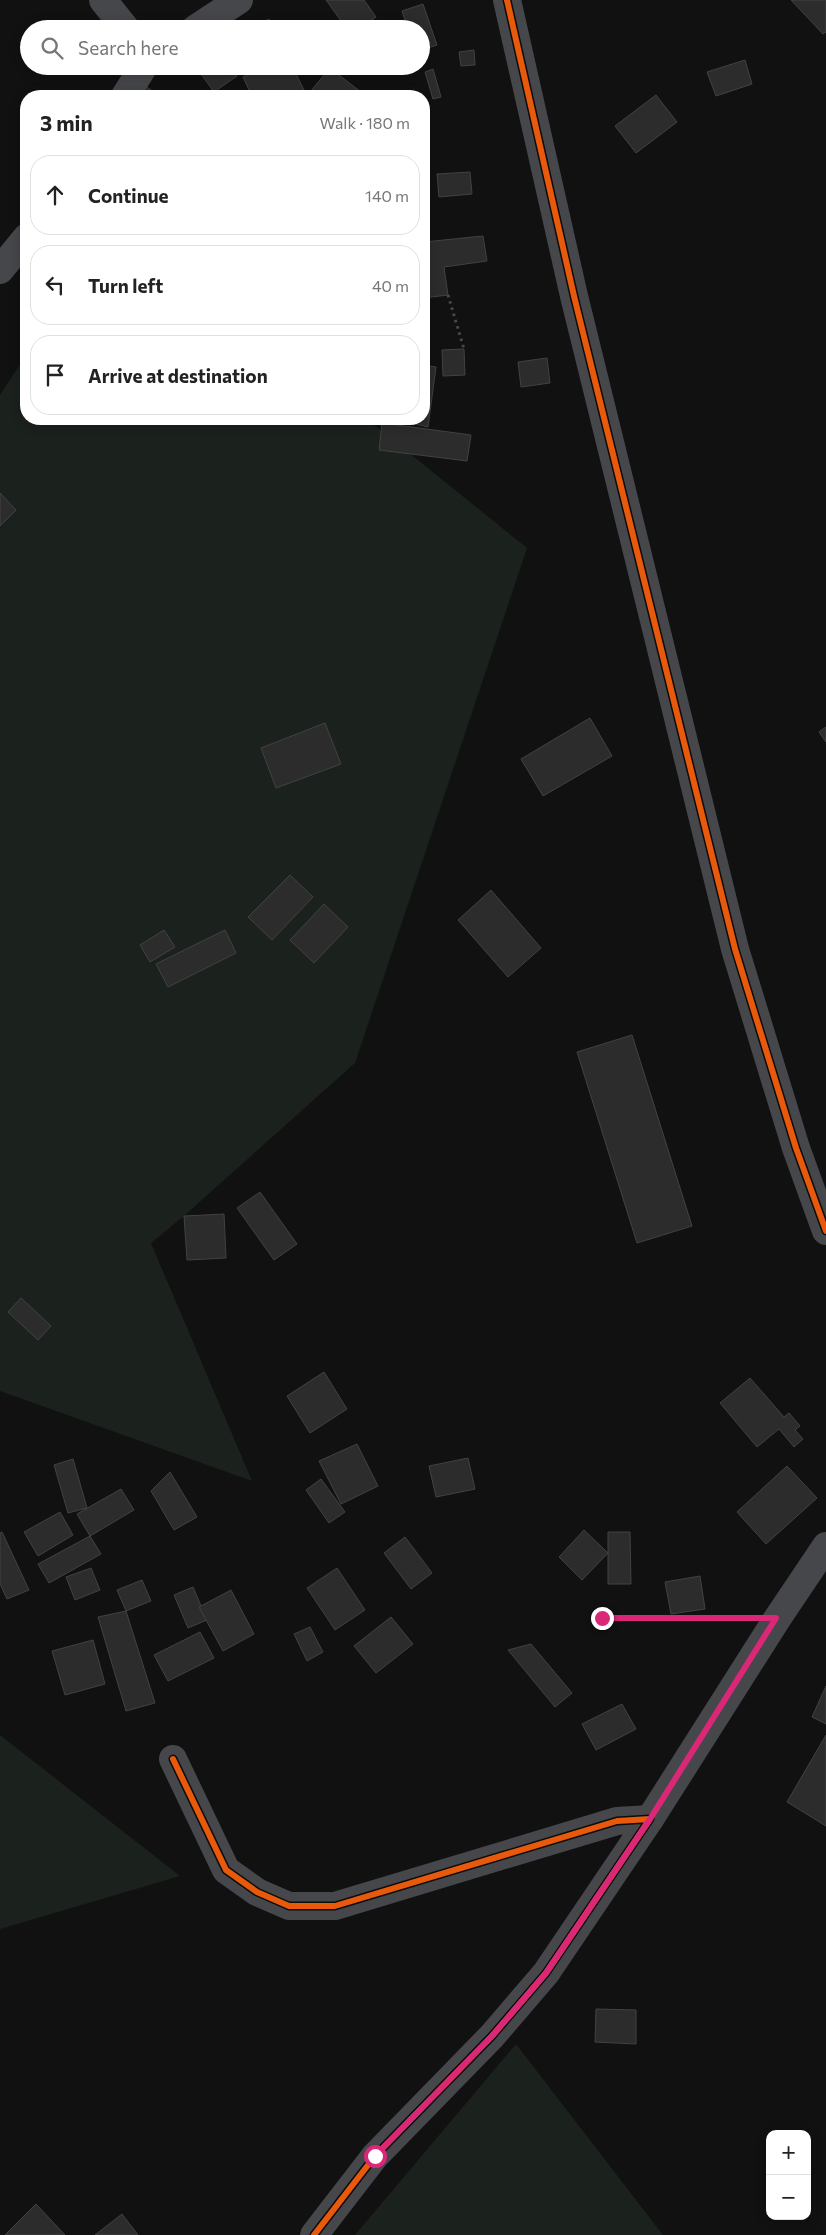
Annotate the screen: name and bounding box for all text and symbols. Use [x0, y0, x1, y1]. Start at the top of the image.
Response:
search box [20, 20, 430, 75]
icon: search [38, 34, 66, 62]
text: Search here [78, 36, 178, 59]
text: 3 min [40, 110, 93, 135]
text: Walk · 180 m [320, 113, 410, 132]
icon: ahead [41, 181, 69, 209]
text: Continue [88, 184, 168, 207]
text: 140 m [365, 186, 409, 205]
icon: left [41, 271, 69, 299]
text: Turn left [88, 274, 163, 297]
text: 40 m [372, 276, 409, 295]
icon: arrive [41, 361, 69, 389]
text: Arrive at destination [88, 364, 268, 387]
route end [591, 1607, 614, 1630]
map controls [766, 2130, 811, 2220]
button: + [766, 2130, 811, 2175]
route start [364, 2145, 387, 2168]
button: − [766, 2175, 811, 2220]

